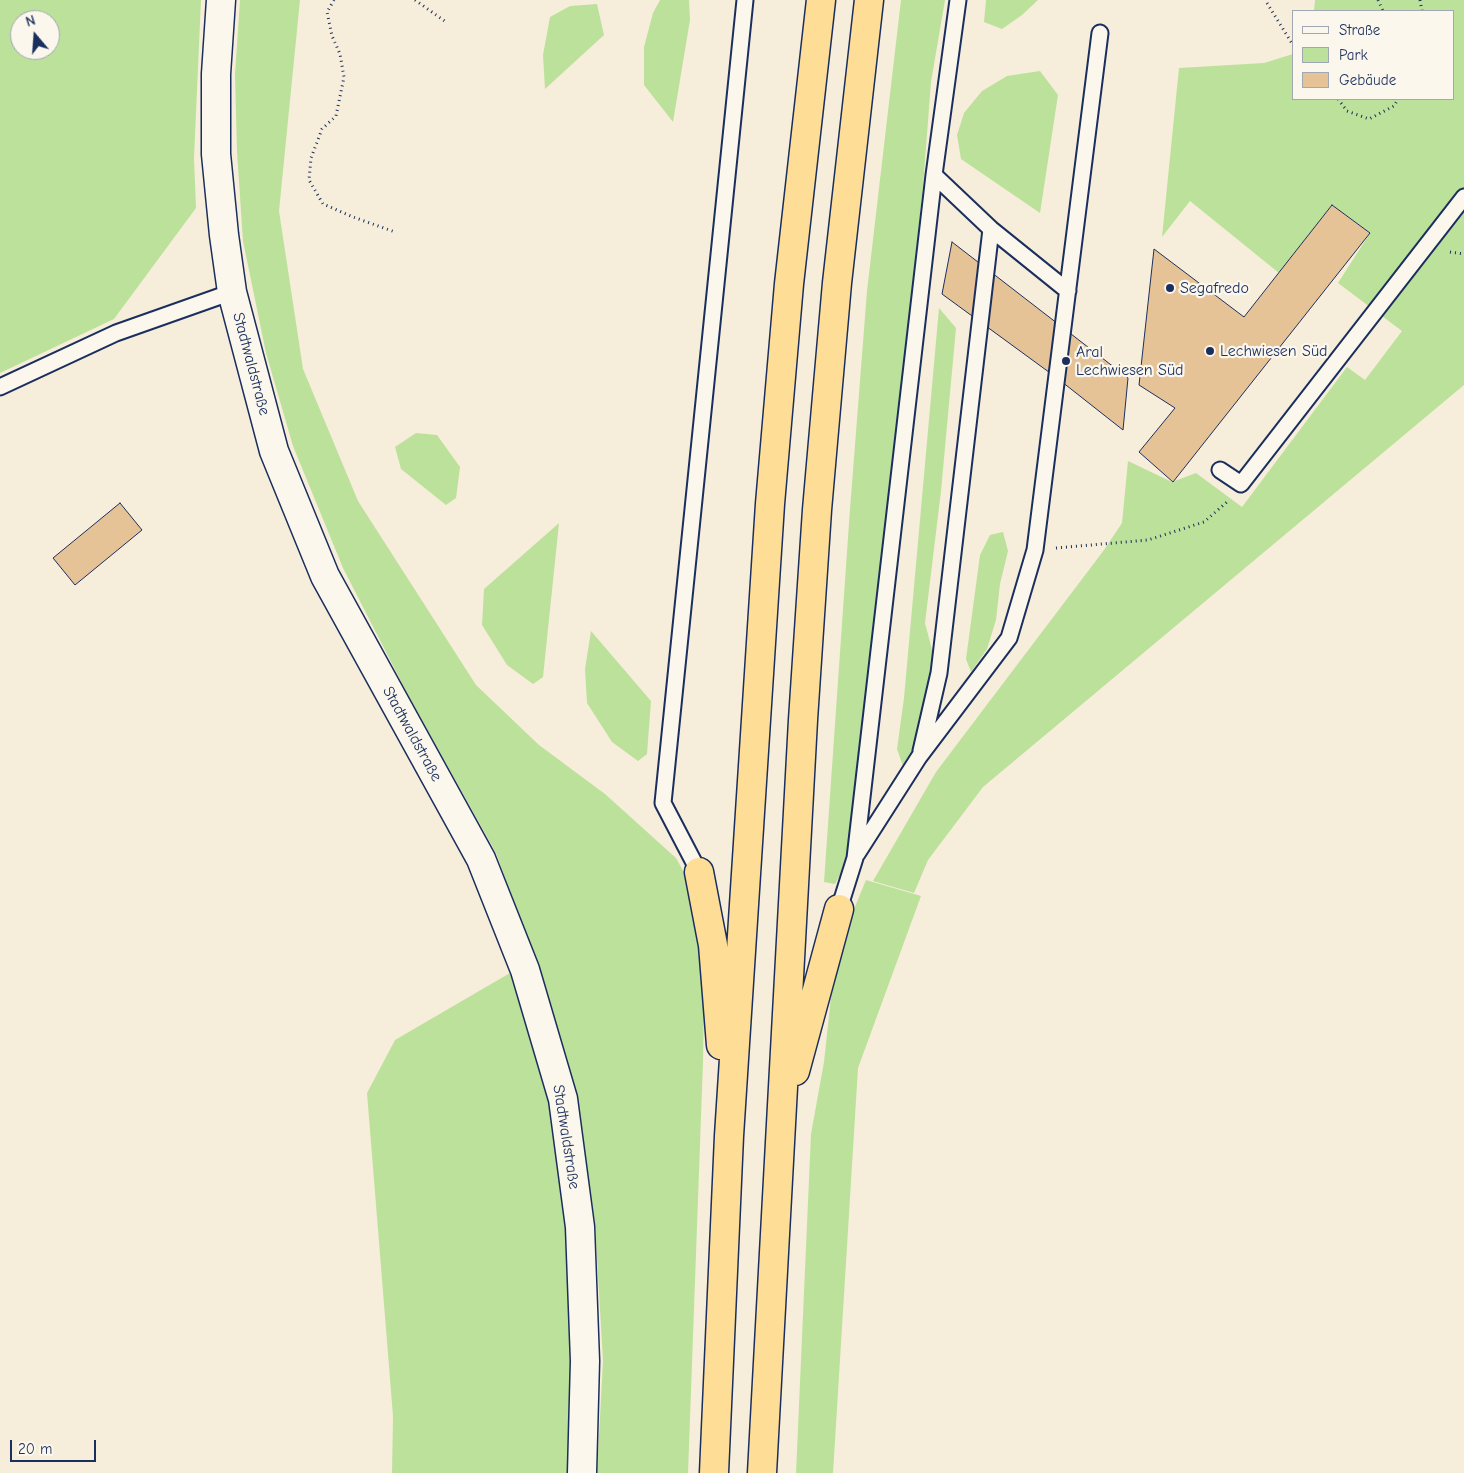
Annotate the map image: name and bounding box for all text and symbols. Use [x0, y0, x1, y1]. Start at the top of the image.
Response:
north arrow [10, 10, 60, 60]
legend [1292, 10, 1454, 100]
text: N [24, 12, 37, 31]
text: Straße [1339, 21, 1380, 39]
text: Park [1339, 46, 1368, 64]
text: Gebäude [1339, 71, 1396, 89]
place label: Segafredo [1180, 278, 1249, 298]
marker: Segafredo [1164, 282, 1176, 294]
street label: Stadtwaldstraße [228, 310, 274, 418]
place label: Lechwiesen Süd [1220, 341, 1328, 361]
place label: Aral Lechwiesen Süd [1076, 342, 1184, 380]
marker: Lechwiesen Süd [1204, 345, 1216, 357]
marker: Aral Lechwiesen Süd [1060, 355, 1072, 367]
street label: Stadtwaldstraße [378, 683, 446, 785]
street label: Stadtwaldstraße [548, 1083, 584, 1191]
scale bar [12, 1430, 99, 1462]
text: 20 m [18, 1440, 52, 1458]

